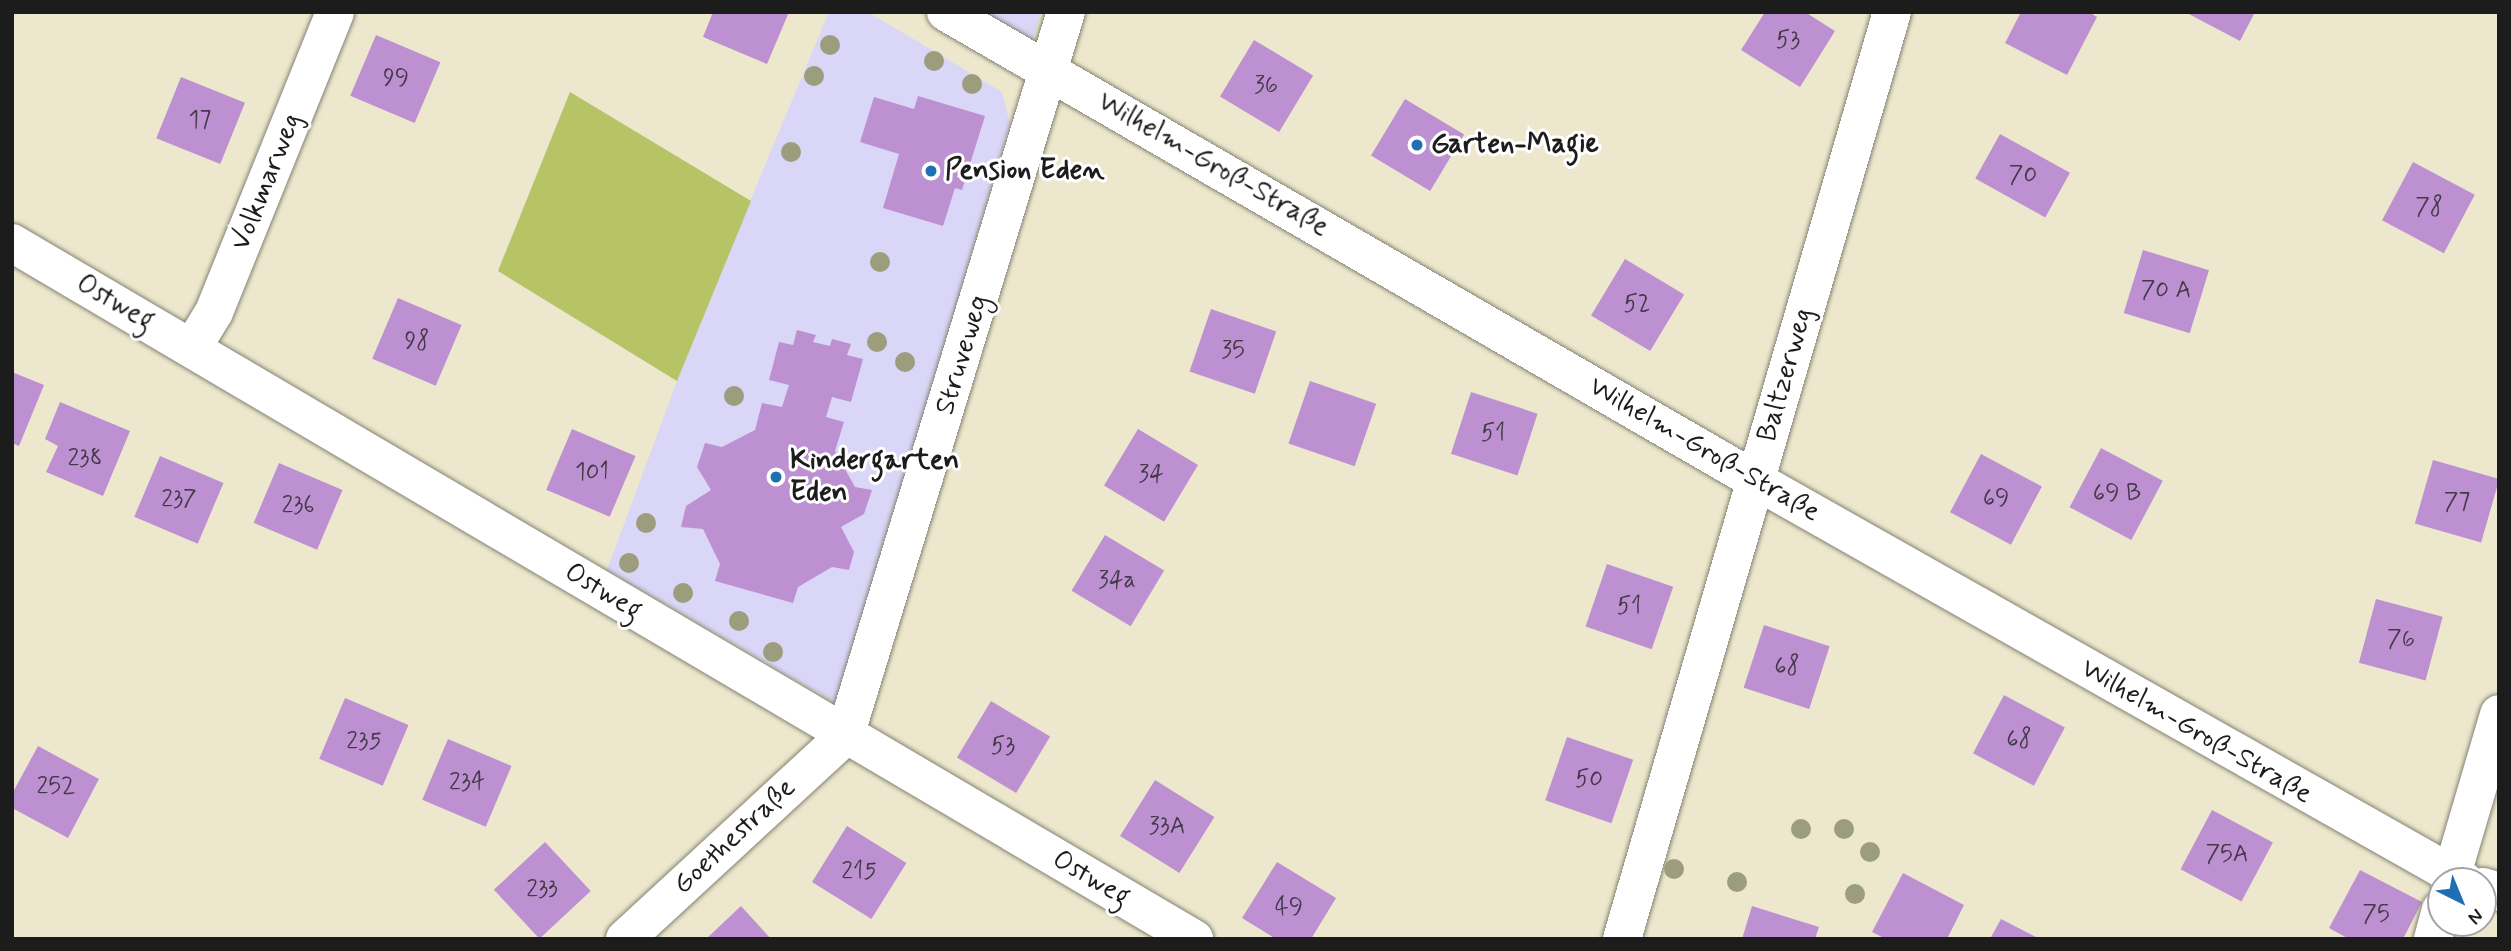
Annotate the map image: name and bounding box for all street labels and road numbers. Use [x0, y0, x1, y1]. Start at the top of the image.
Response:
street label: Wilhelm-Groß-Straße [1091, 85, 1335, 245]
street label: Volkmarweg [224, 109, 310, 255]
street label: Ostweg [70, 267, 160, 339]
street label: Struveweg [929, 291, 997, 419]
street label: Baltzerweg [1751, 304, 1821, 446]
street label: Wilhelm-Groß-Straße [1582, 370, 1826, 530]
street label: Ostweg [558, 556, 648, 628]
street label: Wilhelm-Groß-Straße [2074, 652, 2318, 812]
street label: Goethestraße [667, 772, 803, 902]
street label: Ostweg [1046, 843, 1136, 915]

